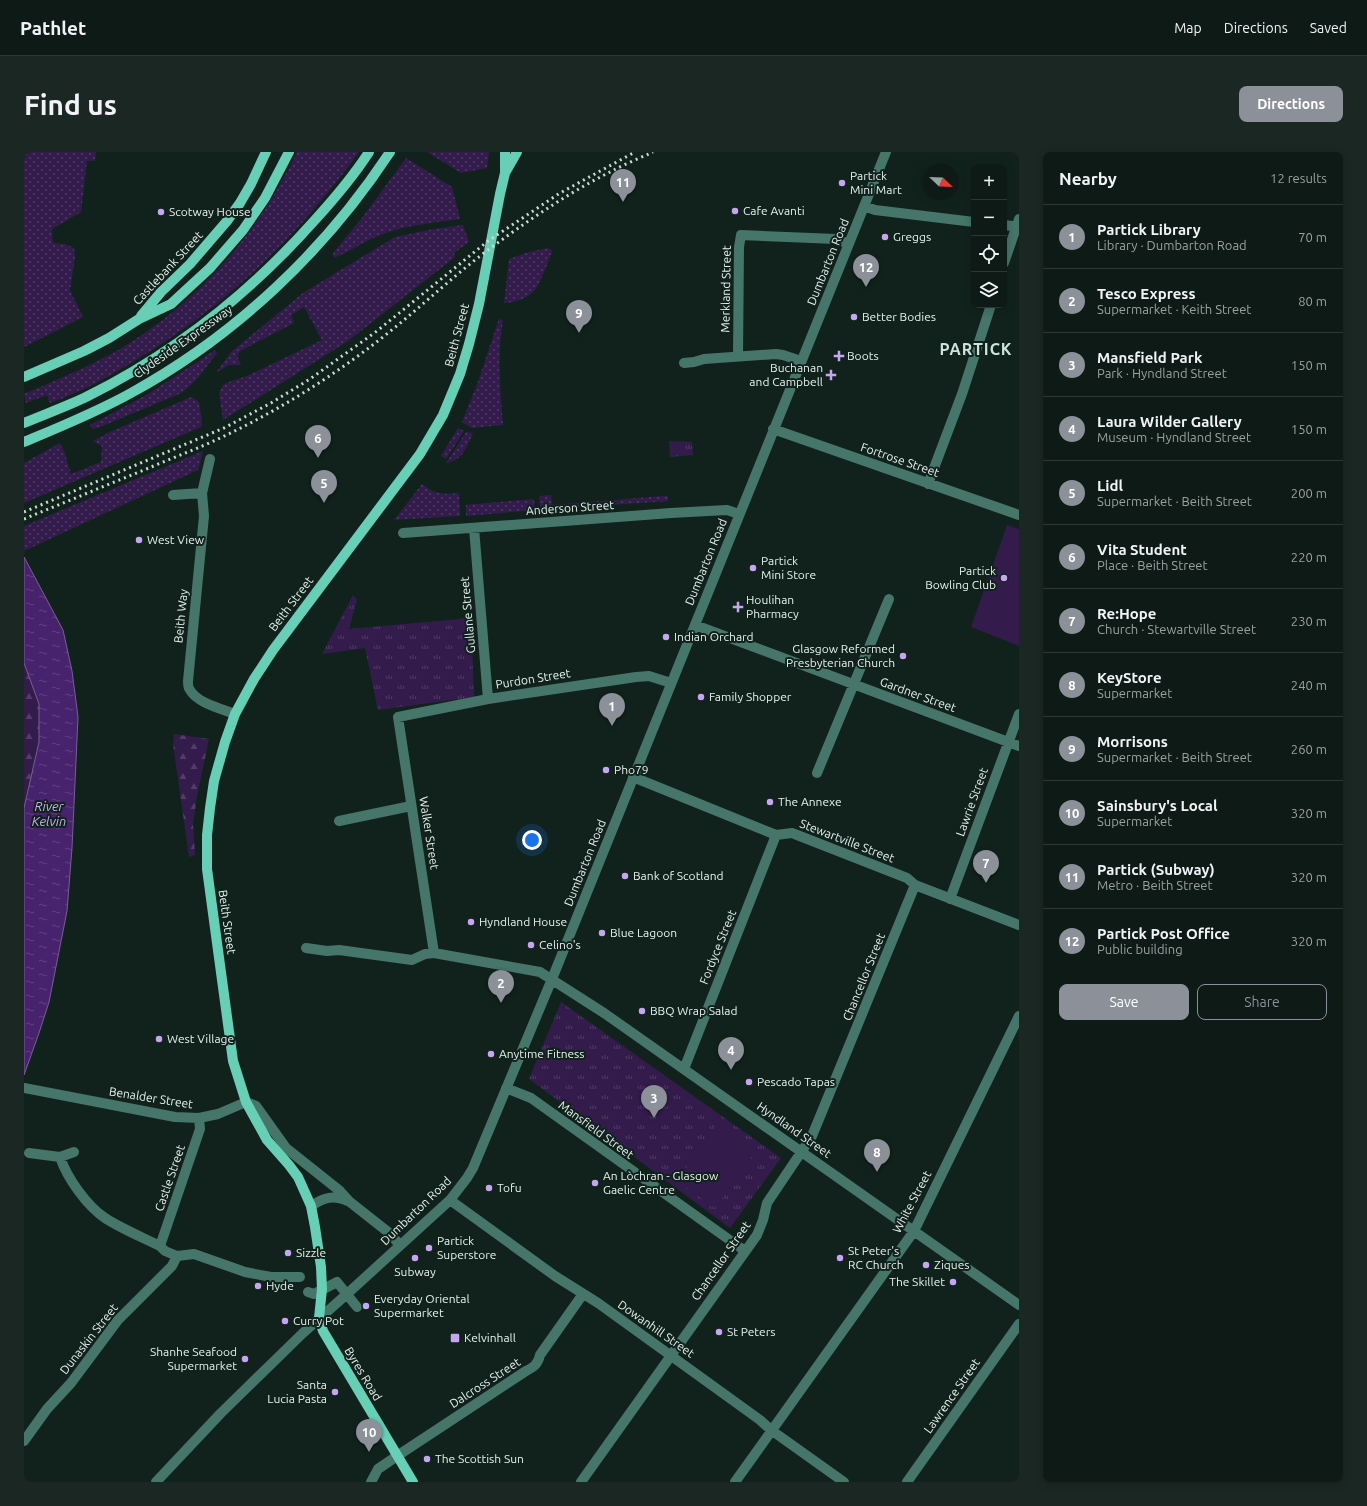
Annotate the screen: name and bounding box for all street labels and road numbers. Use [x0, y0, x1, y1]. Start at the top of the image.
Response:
street label: Dumbarton Road [804, 217, 851, 307]
street label: Castlebank Street [130, 228, 205, 307]
street label: Merkland Street [718, 245, 733, 333]
street label: Beith Street [442, 302, 471, 368]
street label: Clydeside Expressway [131, 303, 235, 381]
street label: Fortrose Street [859, 440, 941, 479]
street label: Anderson Street [526, 498, 615, 517]
street label: Dumbarton Road [682, 517, 729, 607]
street label: Beith Street [266, 574, 316, 634]
street label: Gullane Street [458, 576, 477, 654]
street label: Beith Way [171, 588, 190, 644]
street label: Purdon Street [495, 666, 572, 691]
street label: Gardner Street [878, 675, 958, 714]
street label: Lawrie Street [953, 766, 990, 838]
street label: Walker Street [417, 796, 442, 870]
street label: Stewartville Street [798, 816, 897, 865]
street label: Dumbarton Road [561, 818, 608, 908]
street label: Beith Street [217, 889, 238, 955]
street label: Fordyce Street [697, 907, 738, 986]
street label: Chancellor Street [840, 931, 887, 1023]
street label: Benalder Street [108, 1084, 194, 1111]
street label: Mansfield Street [556, 1098, 636, 1161]
street label: Hyndland Street [755, 1099, 834, 1160]
street label: Castle Street [152, 1143, 187, 1213]
street label: White Street [890, 1168, 933, 1235]
street label: Dumbarton Road [378, 1174, 453, 1247]
street label: Chancellor Street [688, 1218, 753, 1303]
street label: Dowanhill Street [616, 1297, 697, 1360]
street label: Dunaskin Street [57, 1301, 120, 1376]
street label: Byres Road [342, 1345, 384, 1403]
street label: Dalcross Street [447, 1355, 523, 1410]
street label: Lawrence Street [921, 1356, 982, 1435]

